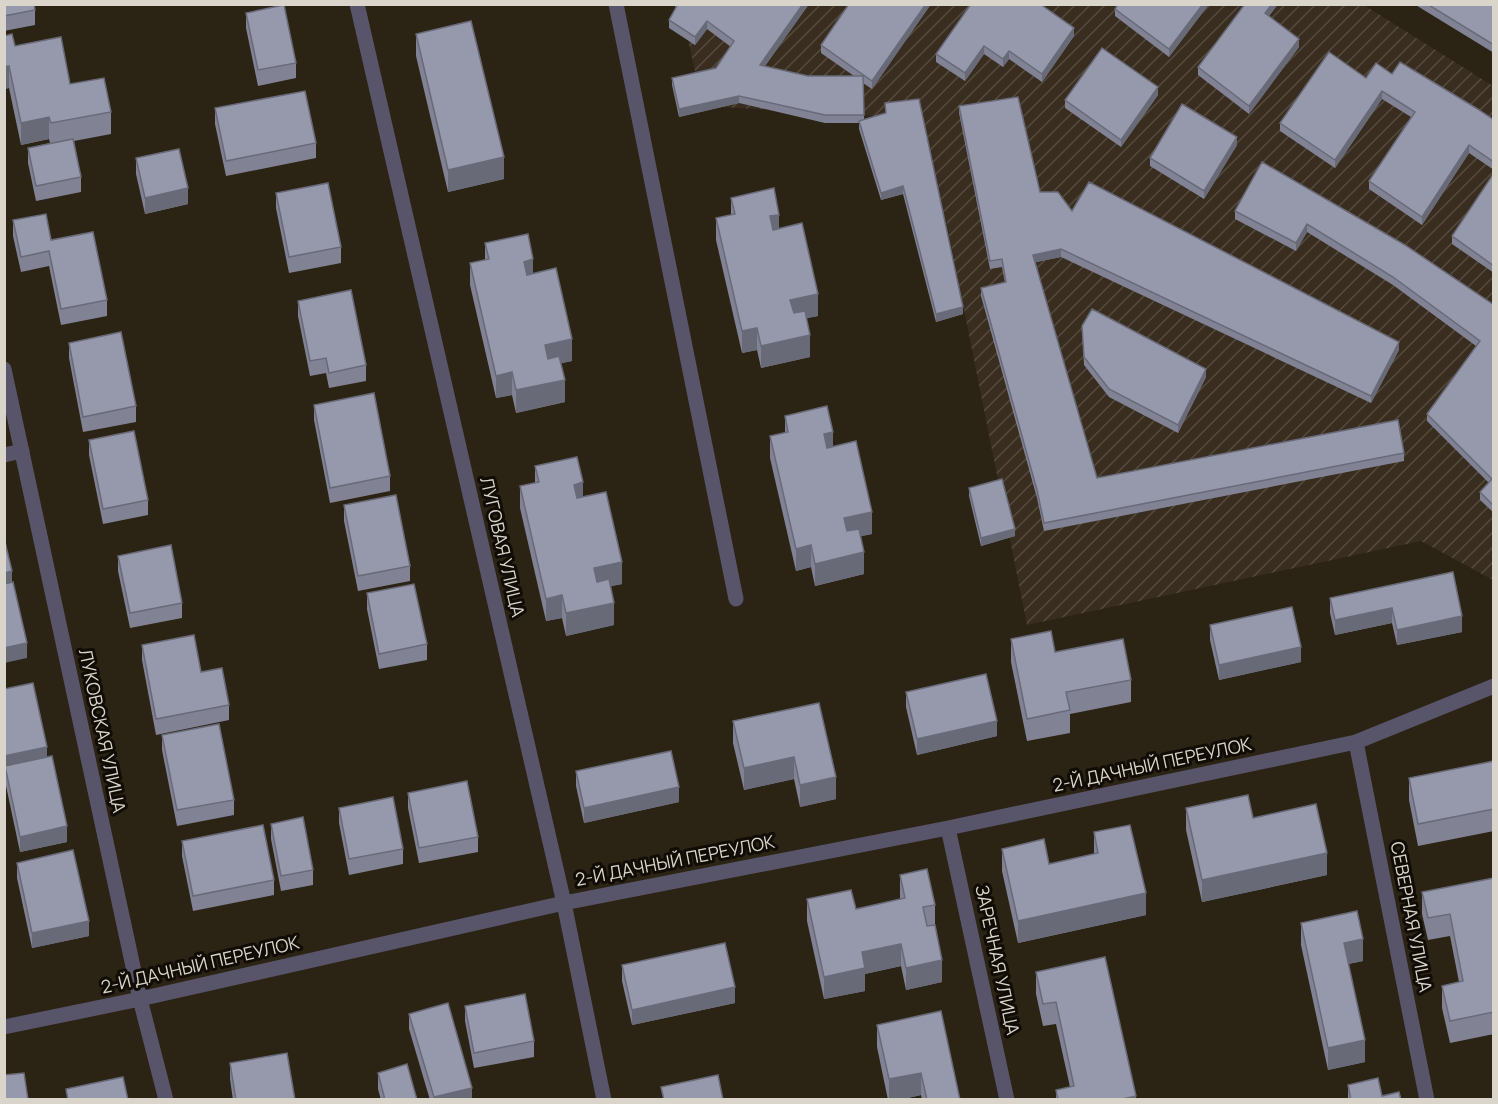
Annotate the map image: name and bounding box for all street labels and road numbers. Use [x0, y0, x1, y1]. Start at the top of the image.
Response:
street label: ЛУГОВАЯ УЛИЦА [475, 474, 531, 620]
street label: ЛУКОВСКАЯ УЛИЦА [74, 647, 132, 816]
street label: 2-Й ДАЧНЫЙ ПЕРЕУЛОК [1050, 731, 1254, 797]
street label: 2-Й ДАЧНЫЙ ПЕРЕУЛОК [573, 829, 777, 891]
street label: СЕВЕРНАЯ УЛИЦА [1386, 839, 1438, 995]
street label: ЗАРЕЧНАЯ УЛИЦА [970, 883, 1026, 1038]
street label: 2-Й ДАЧНЫЙ ПЕРЕУЛОК [98, 929, 301, 999]

